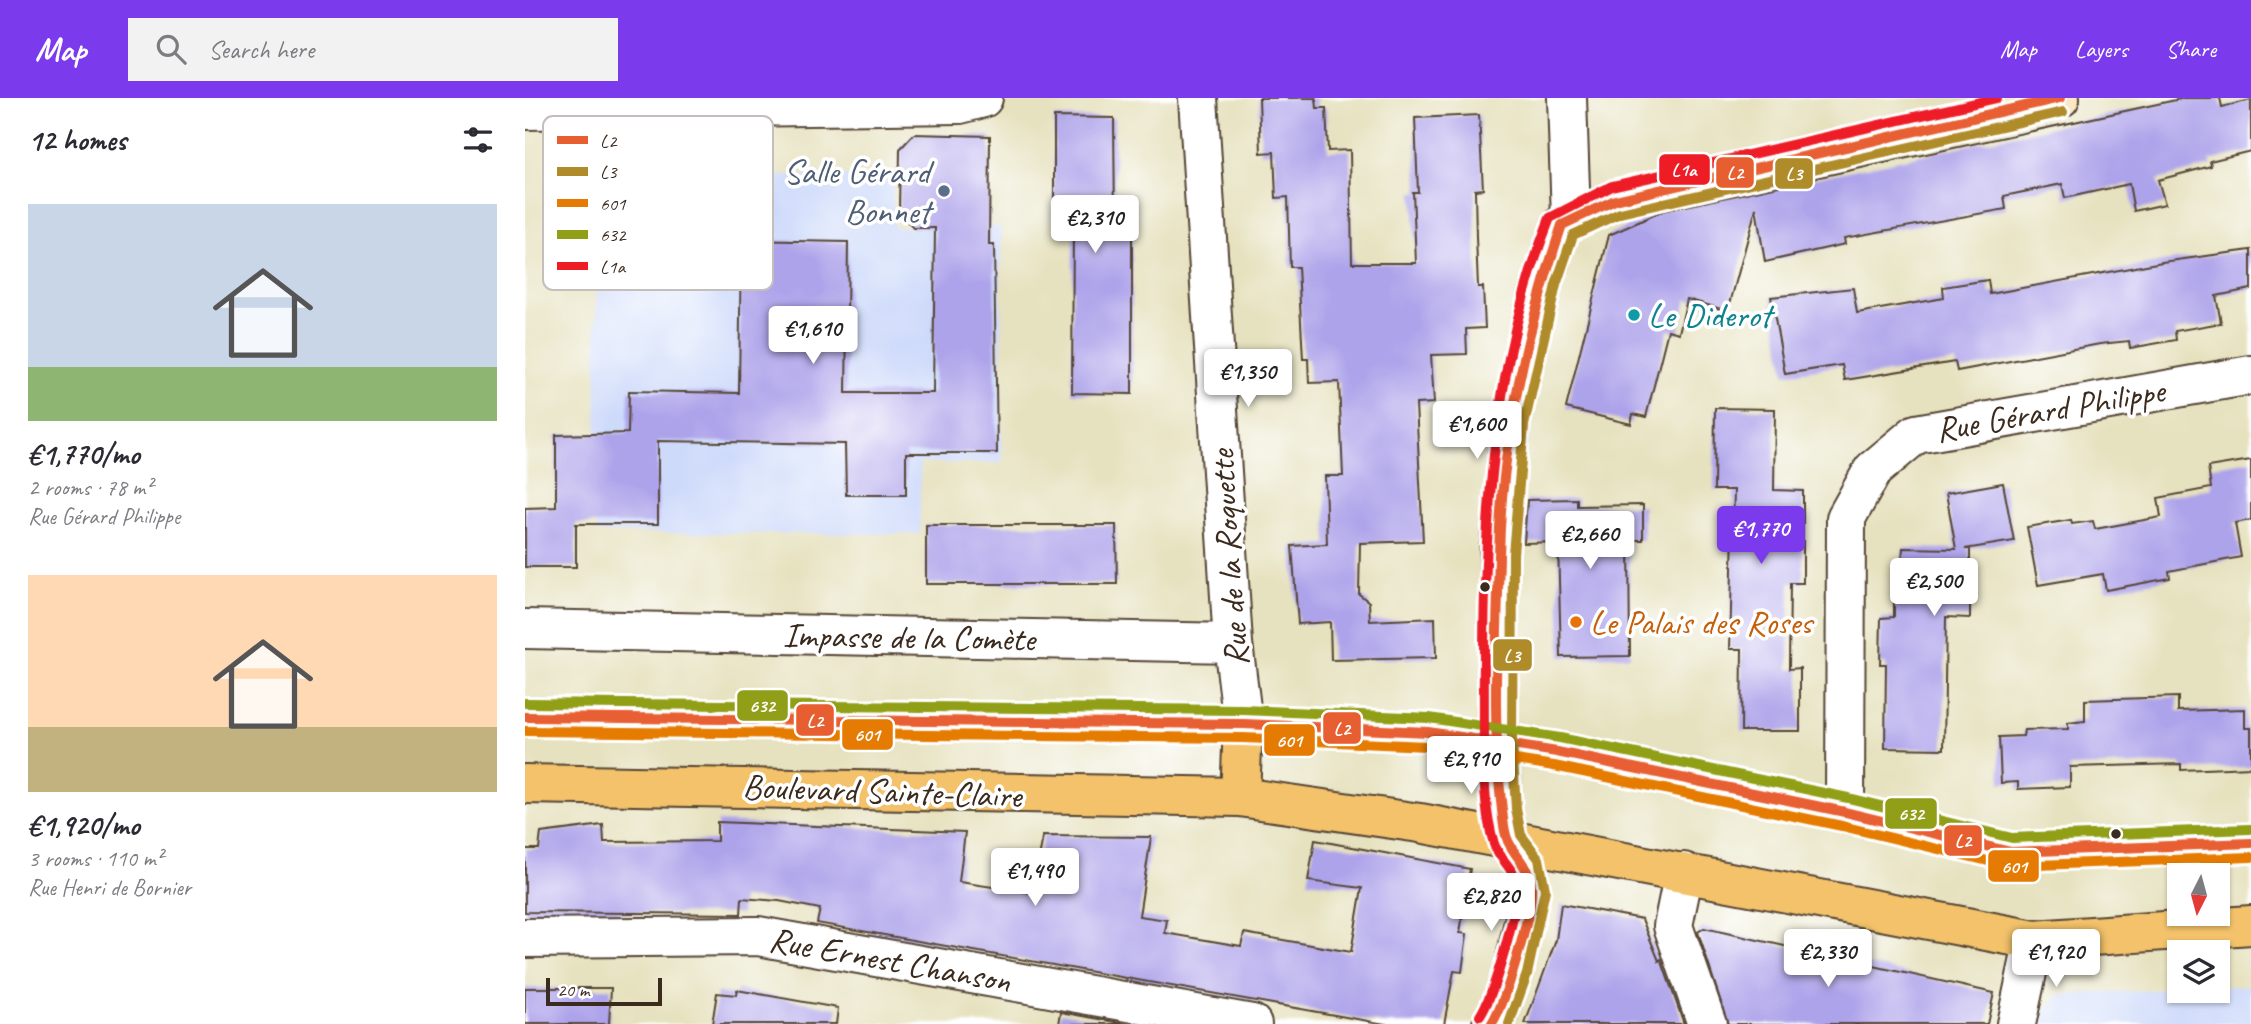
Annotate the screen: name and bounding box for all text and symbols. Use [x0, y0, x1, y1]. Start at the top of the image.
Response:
search box [128, 18, 618, 81]
text: Map [35, 28, 86, 70]
icon: search [152, 30, 190, 68]
text: Search here [208, 33, 314, 66]
text: Map [2000, 34, 2037, 64]
text: Layers [2075, 34, 2128, 64]
text: Share [2166, 34, 2216, 64]
legend [543, 116, 773, 290]
text: 12 homes [28, 121, 126, 159]
icon: filters [459, 121, 497, 159]
text: L2 [600, 129, 618, 153]
place label: Salle Gérard Bonnet [783, 149, 935, 234]
line badge: L1a [1658, 153, 1711, 186]
line badge: L2 [1715, 156, 1755, 189]
line badge: L3 [1774, 157, 1814, 190]
text: L1a [1671, 158, 1698, 182]
text: L3 [600, 160, 618, 184]
text: L2 [1727, 161, 1746, 185]
text: L3 [1786, 162, 1805, 186]
marker: Salle Gérard Bonnet [936, 183, 952, 199]
text: 601 [600, 192, 627, 216]
pin: €2,310 [1038, 195, 1152, 255]
text: €2,310 [1067, 203, 1123, 232]
text: 632 [600, 223, 627, 247]
icon: home [200, 250, 326, 376]
text: L1a [600, 255, 627, 279]
place label: Le Diderot [1648, 293, 1776, 338]
pin: €1,610 [756, 306, 870, 366]
marker: Le Diderot [1626, 307, 1642, 323]
text: €1,610 [785, 314, 841, 343]
pin: €1,350 [1191, 350, 1305, 409]
text: €1,350 [1220, 357, 1276, 386]
street label: Rue Gérard Philippe [1932, 367, 2171, 452]
pin: €1,600 [1420, 402, 1534, 461]
text: €1,600 [1449, 409, 1505, 438]
text: €1,770/mo [28, 435, 140, 473]
street label: Rue de la Roquette [1199, 446, 1259, 668]
text: 2 rooms · 78 m² [28, 473, 152, 502]
text: Rue Gérard Philippe [28, 502, 180, 531]
pin: €1,770 [1704, 506, 1818, 566]
pin: €2,660 [1533, 512, 1647, 571]
text: €1,770 [1733, 514, 1789, 543]
text: €2,660 [1561, 519, 1619, 548]
pin: €2,500 [1877, 559, 1991, 618]
text: €2,500 [1906, 566, 1962, 595]
unlabelled marker [1478, 580, 1492, 594]
place label: Le Palais des Roses [1590, 600, 1815, 645]
street label: Impasse de la Comète [783, 612, 1038, 662]
marker: Le Palais des Roses [1568, 614, 1584, 630]
icon: home [200, 621, 326, 747]
line badge: L3 [1492, 638, 1533, 672]
text: L3 [1504, 644, 1523, 668]
line badge: 632 [736, 689, 789, 722]
text: 632 [749, 694, 777, 718]
line badge: L2 [795, 703, 835, 737]
text: L2 [807, 709, 826, 733]
line badge: L2 [1322, 711, 1362, 745]
text: L2 [1334, 717, 1353, 741]
line badge: 601 [841, 718, 894, 751]
text: 601 [854, 723, 882, 747]
line badge: 601 [1263, 723, 1316, 757]
text: 601 [1276, 729, 1304, 753]
pin: €2,910 [1414, 736, 1528, 796]
text: €2,910 [1443, 744, 1499, 773]
street label: Boulevard Sainte-Claire [742, 764, 1025, 818]
line badge: 632 [1884, 797, 1938, 830]
text: 632 [1898, 802, 1926, 826]
text: €1,920/mo [28, 806, 140, 844]
line badge: L2 [1943, 824, 1983, 857]
unlabelled marker [2109, 827, 2123, 841]
text: L2 [1955, 829, 1974, 853]
text: 3 rooms · 110 m² [28, 844, 163, 873]
pin: €1,490 [978, 848, 1092, 908]
line badge: 601 [1987, 849, 2040, 883]
text: 601 [2001, 855, 2029, 879]
text: €1,490 [1007, 856, 1063, 885]
north arrow [2167, 863, 2229, 926]
map controls [2167, 863, 2230, 1003]
text: Rue Henri de Bornier [28, 873, 191, 902]
pin: €2,820 [1434, 874, 1548, 933]
text: €2,820 [1463, 881, 1519, 910]
street label: Rue Ernest Chanson [766, 917, 1014, 1003]
pin: €2,330 [1771, 930, 1885, 989]
pin: €1,920 [1999, 930, 2113, 989]
text: €2,330 [1800, 937, 1856, 966]
text: €1,920 [2028, 937, 2084, 966]
button: layers [2167, 940, 2230, 1003]
scale bar [546, 975, 661, 1007]
text: 20 m [557, 978, 589, 1002]

